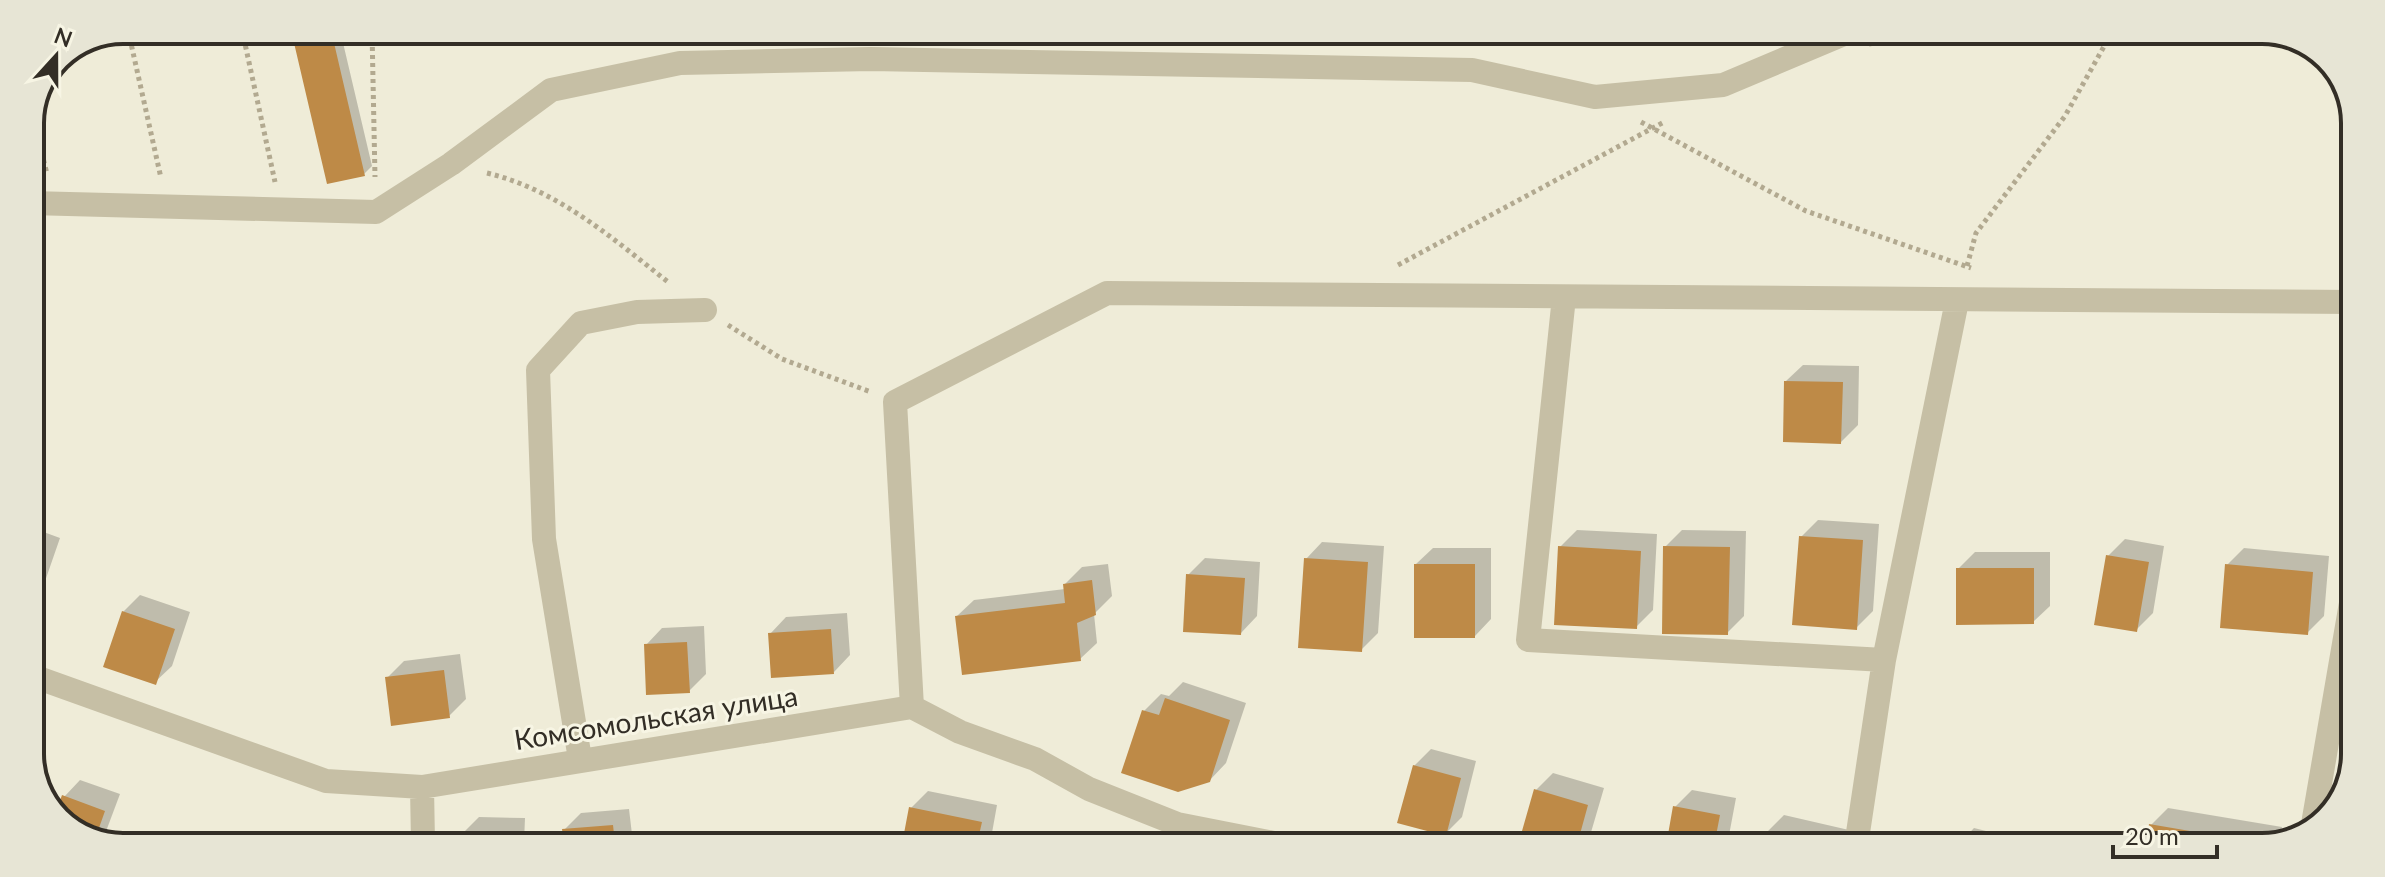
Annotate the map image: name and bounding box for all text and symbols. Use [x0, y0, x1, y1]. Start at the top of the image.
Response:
north arrow [16, 16, 96, 96]
text: N [51, 21, 76, 53]
street label: Комсомольская улица [512, 678, 800, 756]
scale bar [2113, 809, 2217, 859]
text: 20 m [2125, 821, 2179, 850]

